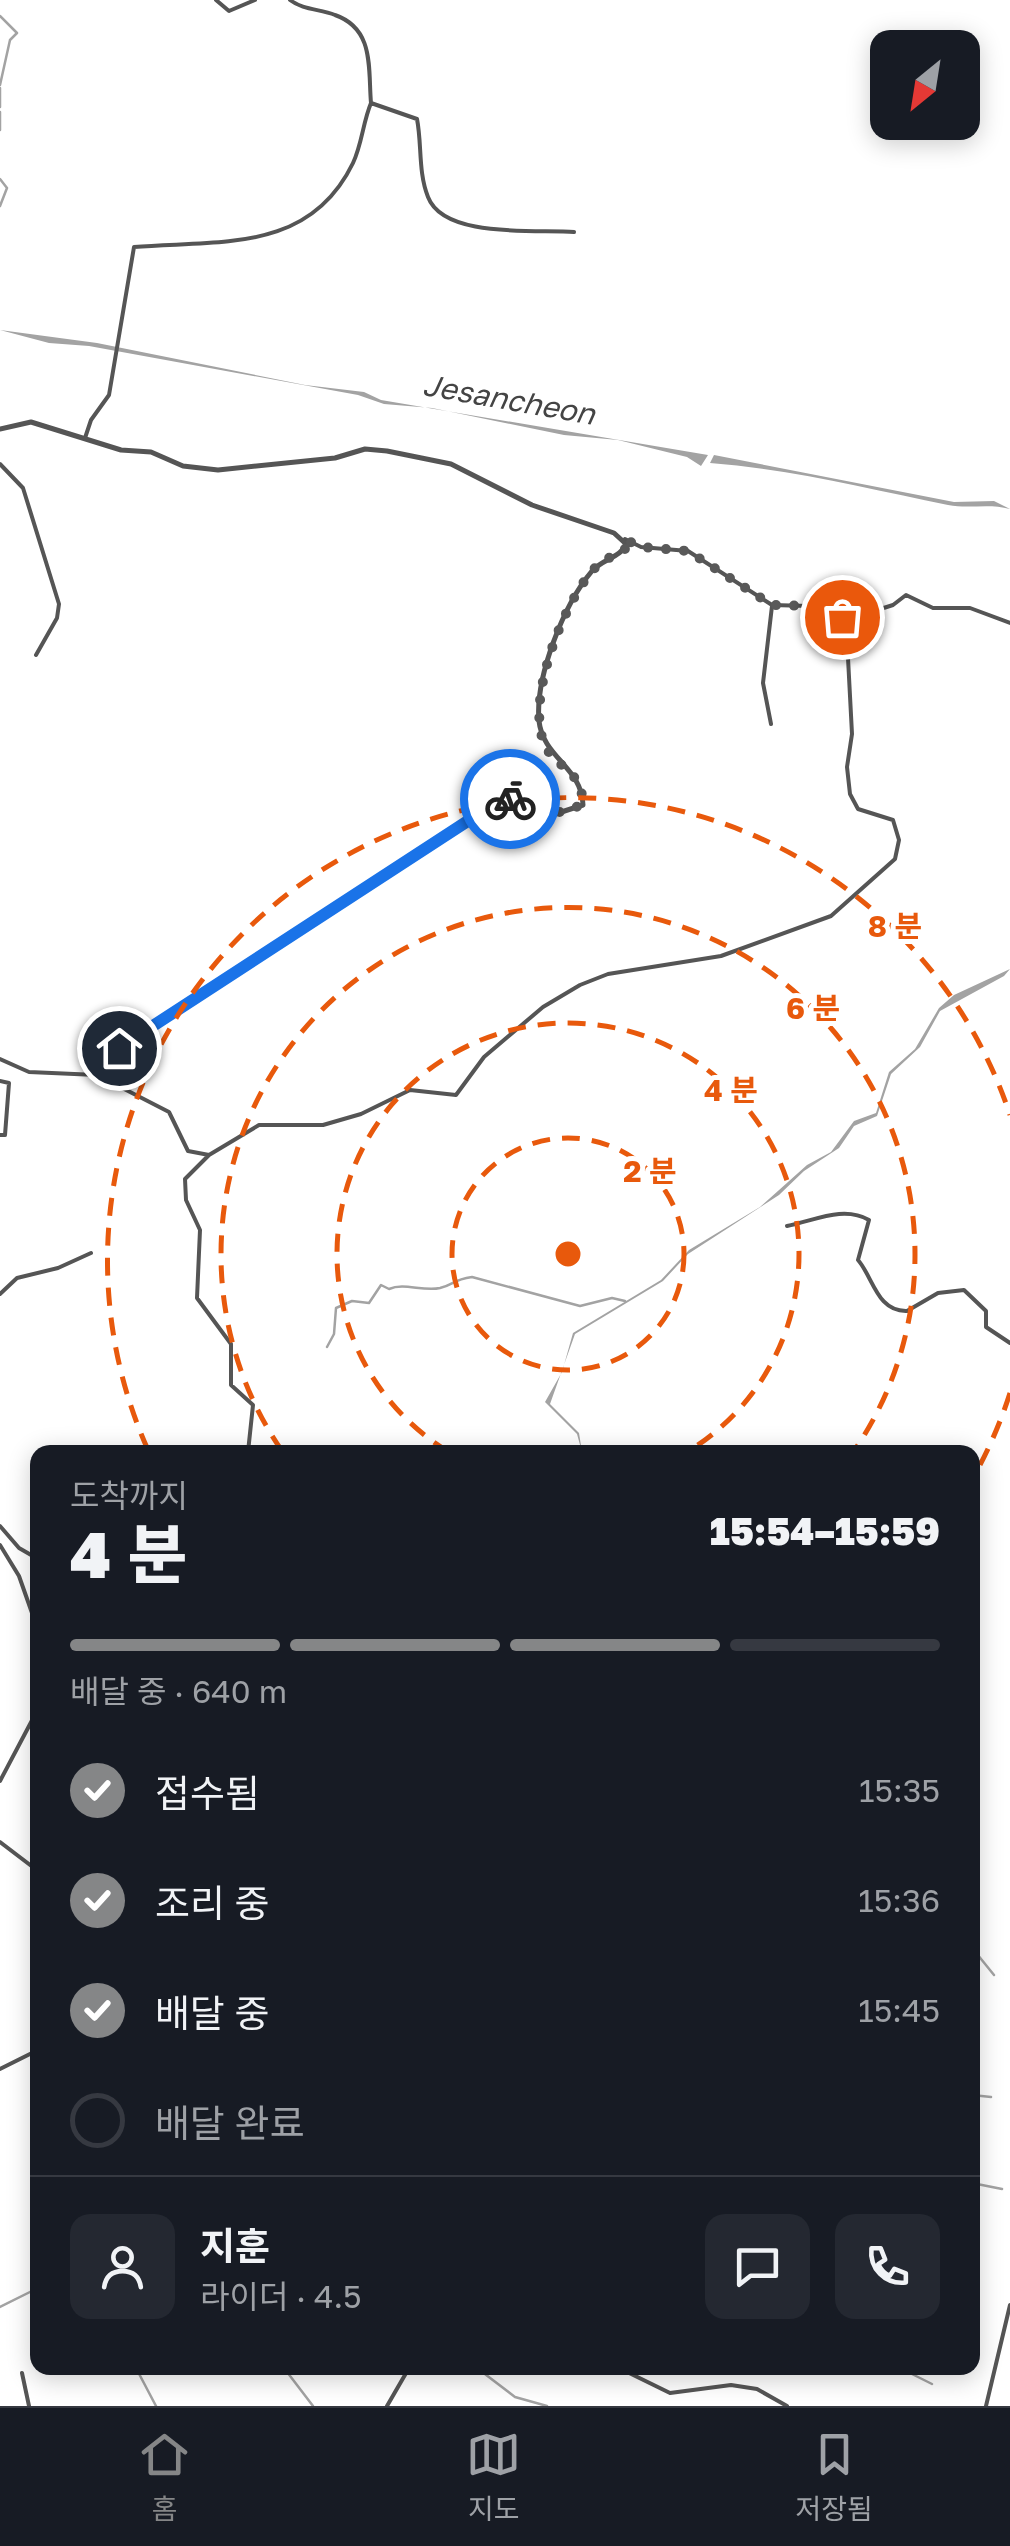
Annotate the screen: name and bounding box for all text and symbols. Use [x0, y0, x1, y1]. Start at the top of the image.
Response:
north arrow [870, 30, 980, 140]
map controls [870, 30, 980, 140]
water label: Jesancheon [420, 366, 599, 432]
pin [800, 575, 885, 660]
icon: bag [815, 590, 870, 645]
courier [460, 749, 560, 849]
icon: bike [483, 772, 538, 827]
text: 8 분 [868, 908, 922, 944]
text: 6 분 [786, 990, 840, 1026]
pin [77, 1006, 162, 1091]
icon: home [92, 1021, 147, 1076]
text: 4 분 [704, 1072, 758, 1108]
text: 2 분 [623, 1153, 677, 1189]
centre of rings [550, 1236, 586, 1272]
text: 도착까지 [70, 1476, 188, 1514]
text: 15:54–15:59 [710, 1508, 940, 1553]
text: 4 분 [70, 1514, 187, 1592]
text: 배달 중 · 640 m [70, 1672, 287, 1710]
icon: check [70, 1763, 125, 1818]
text: 접수됨 [155, 1770, 260, 1815]
text: 15:35 [859, 1771, 940, 1809]
icon: check [70, 1873, 125, 1928]
text: 조리 중 [155, 1880, 269, 1925]
text: 15:36 [858, 1881, 940, 1919]
icon: check [70, 1983, 125, 2038]
text: 배달 중 [155, 1990, 269, 2035]
text: 15:45 [858, 1991, 940, 2029]
text: 배달 완료 [155, 2100, 304, 2145]
button: person [70, 2214, 175, 2319]
button: chat [705, 2214, 810, 2319]
button: phone [835, 2214, 940, 2319]
text: 지훈 [200, 2223, 270, 2268]
text: 라이더 · 4.5 [200, 2277, 362, 2315]
tab: 홈 [137, 2427, 192, 2527]
tab: 지도 [466, 2427, 521, 2527]
tab: 저장됨 [796, 2427, 873, 2527]

